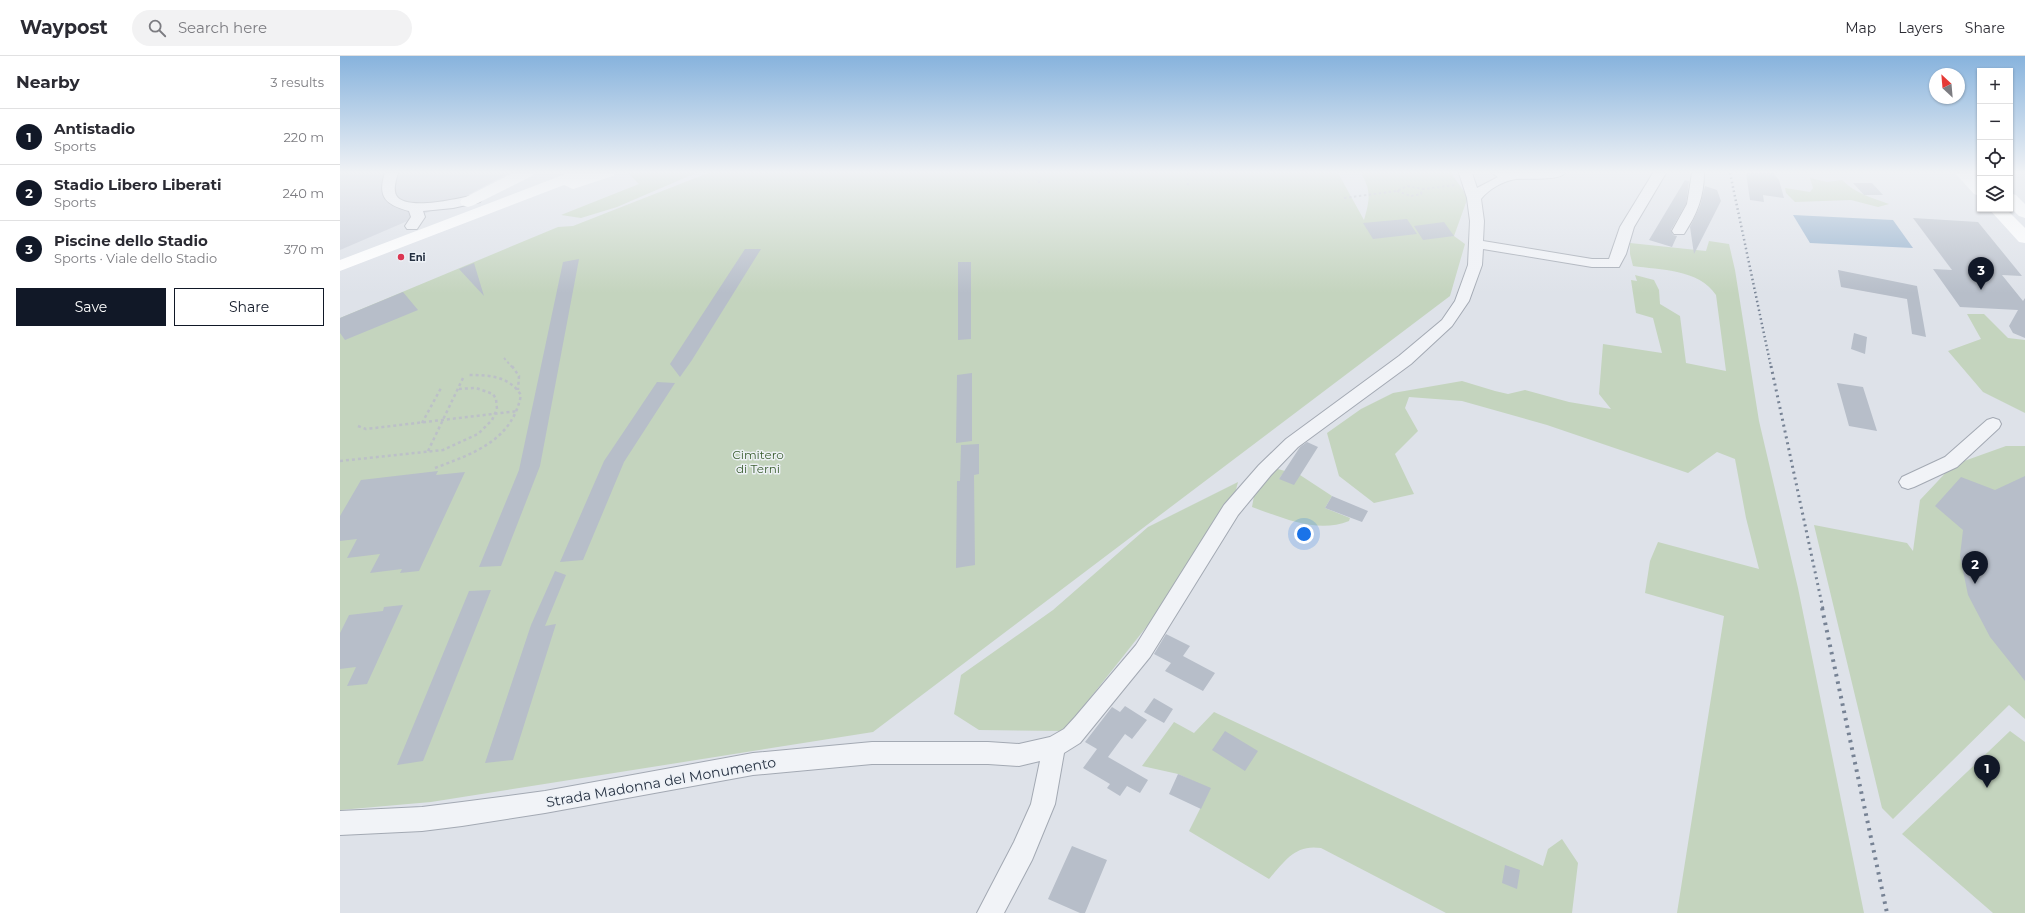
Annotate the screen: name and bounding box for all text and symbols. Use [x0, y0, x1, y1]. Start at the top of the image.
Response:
search box [132, 10, 412, 46]
text: Waypost [20, 16, 108, 39]
icon: search [146, 17, 168, 39]
text: Search here [178, 18, 267, 37]
text: Map [1845, 19, 1876, 37]
text: Layers [1898, 19, 1943, 37]
text: Share [1965, 19, 2005, 37]
north arrow [1929, 68, 1965, 104]
map controls [1977, 68, 2013, 212]
button: + [1977, 68, 2013, 104]
text: Nearby [16, 72, 80, 92]
text: 3 results [270, 74, 324, 90]
button: − [1977, 104, 2013, 140]
text: Antistadio [54, 119, 135, 138]
text: 1 [26, 129, 32, 145]
text: 220 m [283, 129, 324, 145]
text: Sports [54, 138, 96, 154]
button: locate [1977, 140, 2013, 176]
text: Stadio Libero Liberati [54, 175, 221, 194]
button: layers [1977, 176, 2013, 212]
text: 2 [25, 185, 33, 201]
text: 240 m [283, 185, 324, 201]
text: Sports [54, 194, 96, 210]
text: Piscine dello Stadio [54, 231, 208, 250]
text: 3 [25, 241, 33, 257]
text: 370 m [284, 241, 324, 257]
text: Sports · Viale dello Stadio [54, 250, 217, 266]
place label: Eni [409, 251, 426, 264]
marker: Eni [396, 252, 406, 262]
pin: 3 [1968, 257, 1994, 290]
button: Save [16, 288, 166, 326]
button: Share [174, 288, 324, 326]
park label: Cimitero di Terni [732, 447, 784, 476]
your location [1294, 524, 1314, 544]
pin: 2 [1962, 551, 1988, 584]
street label: Strada Madonna del Monumento [545, 753, 778, 811]
pin: 1 [1974, 755, 2000, 788]

